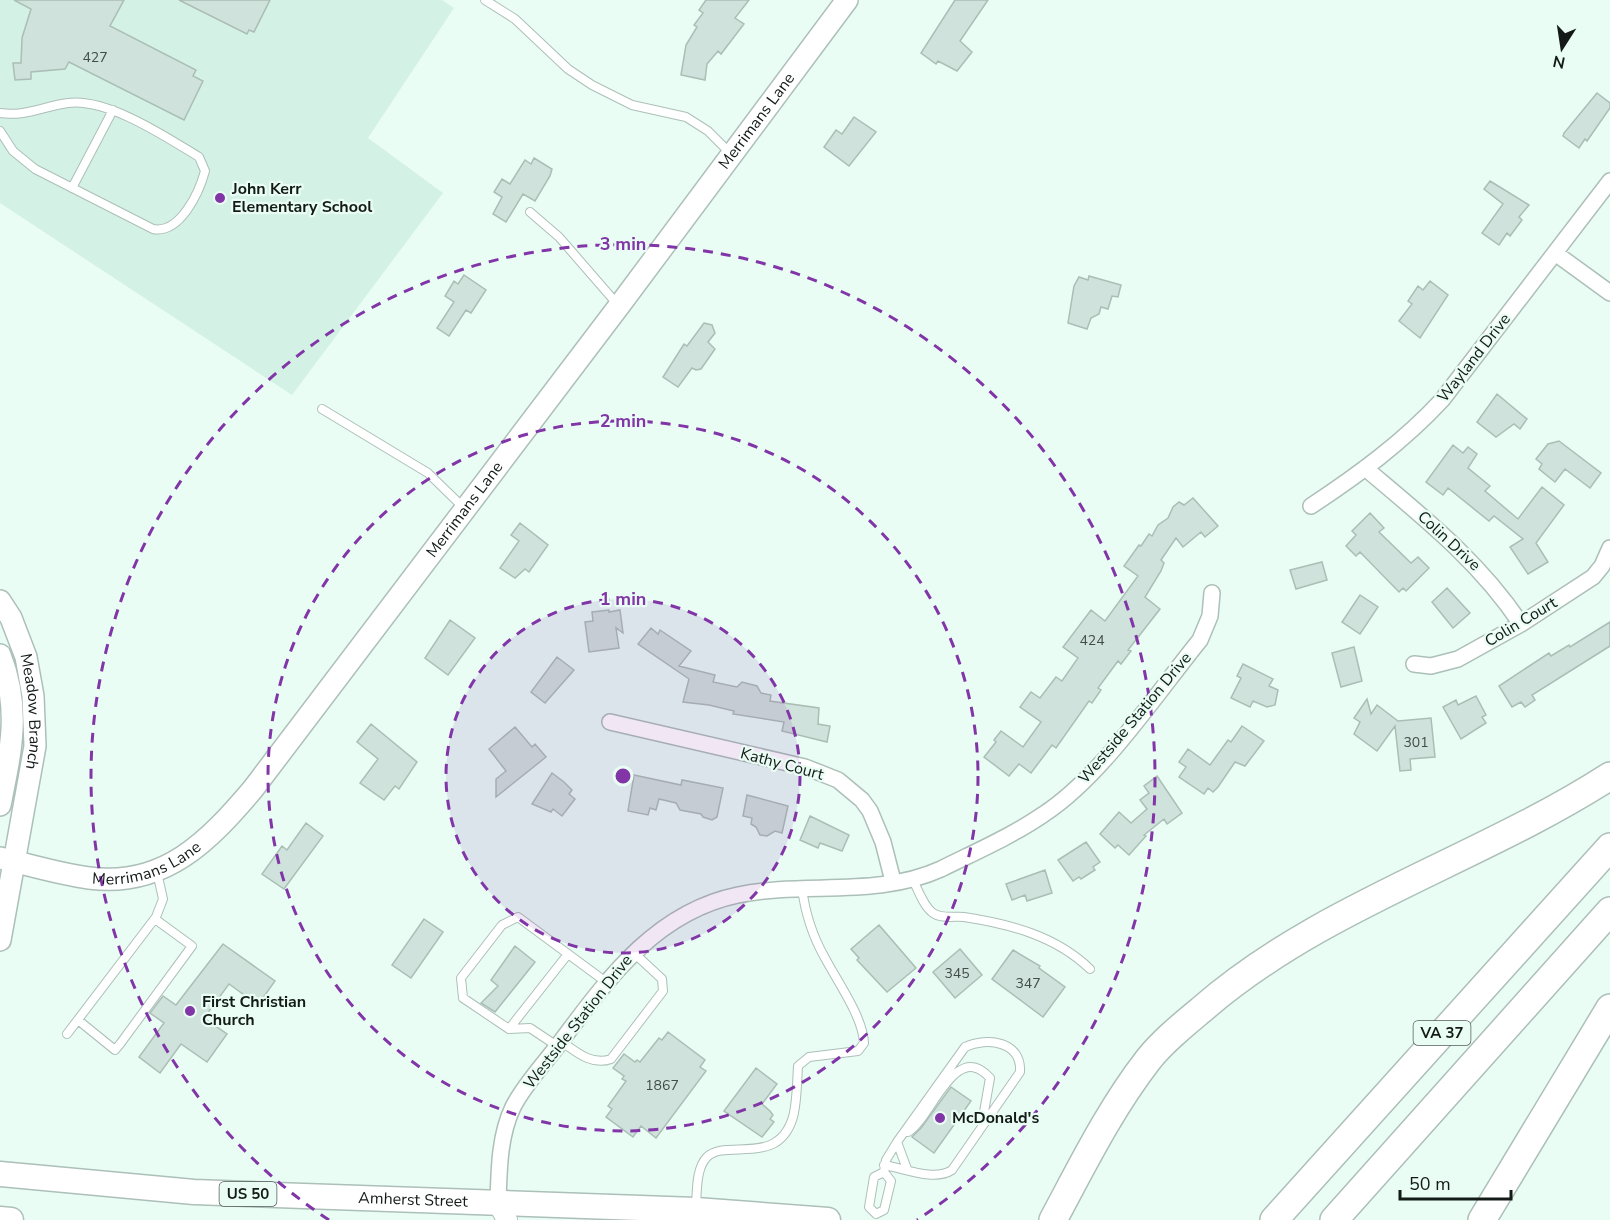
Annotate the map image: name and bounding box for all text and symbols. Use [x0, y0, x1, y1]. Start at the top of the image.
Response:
north arrow [1532, 18, 1592, 78]
house number: 427 [82, 48, 108, 67]
text: N [1551, 50, 1567, 74]
street label: Merrimans Lane [713, 68, 800, 174]
place label: John Kerr Elementary School [231, 178, 372, 218]
marker: John Kerr Elementary School [213, 191, 227, 205]
text: 3 min [600, 232, 646, 256]
street label: Wayland Drive [1432, 309, 1516, 407]
text: 2 min [600, 409, 646, 433]
street label: Merrimans Lane [421, 457, 508, 562]
street label: Colin Drive [1413, 506, 1485, 576]
text: 1 min [600, 587, 646, 611]
street label: Colin Court [1481, 592, 1562, 652]
house number: 424 [1079, 631, 1105, 650]
street label: Westside Station Drive [1074, 648, 1196, 788]
street label: Meadow Branch [15, 652, 46, 771]
house number: 301 [1403, 733, 1429, 752]
street label: Kathy Court [738, 742, 826, 786]
centre of rings [613, 766, 633, 786]
street label: Merrimans Lane [91, 836, 206, 890]
street label: Westside Station Drive [519, 950, 637, 1094]
house number: 345 [944, 964, 970, 983]
house number: 347 [1015, 974, 1041, 993]
place label: First Christian Church [202, 991, 306, 1031]
marker: First Christian Church [183, 1004, 197, 1018]
road number: VA 37 [1414, 1021, 1470, 1045]
house number: 1867 [645, 1076, 679, 1095]
place label: McDonald's [952, 1107, 1039, 1129]
marker: McDonald's [933, 1111, 947, 1125]
scale bar [1400, 1163, 1511, 1201]
text: 50 m [1409, 1172, 1451, 1196]
road number: US 50 [220, 1182, 276, 1206]
street label: Amherst Street [358, 1187, 469, 1213]

